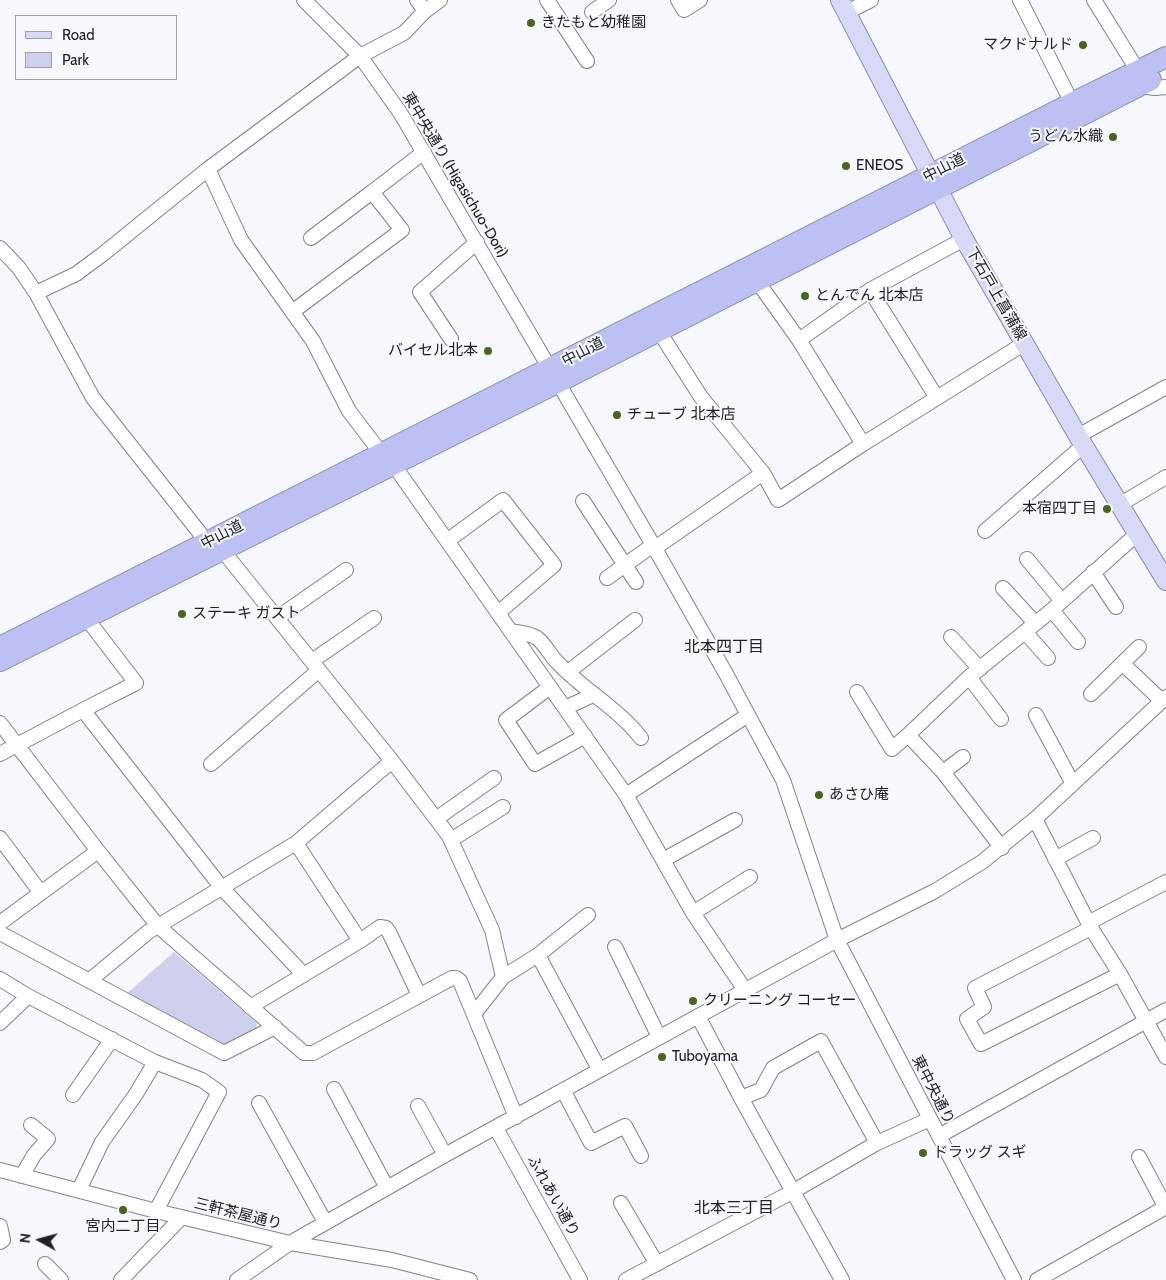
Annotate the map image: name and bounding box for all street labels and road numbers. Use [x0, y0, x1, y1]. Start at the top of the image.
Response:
street label: 東中央通り (Higasichuo-Dori) [398, 89, 512, 261]
street label: 中山道 [920, 150, 968, 186]
street label: 下石戸上菖蒲線 [962, 244, 1030, 344]
street label: 中山道 [559, 334, 607, 370]
street label: 中山道 [198, 517, 246, 553]
street label: 東中央通り [908, 1053, 958, 1127]
street label: ふれあい通り [523, 1152, 583, 1240]
street label: 三軒茶屋通り [192, 1194, 284, 1234]

